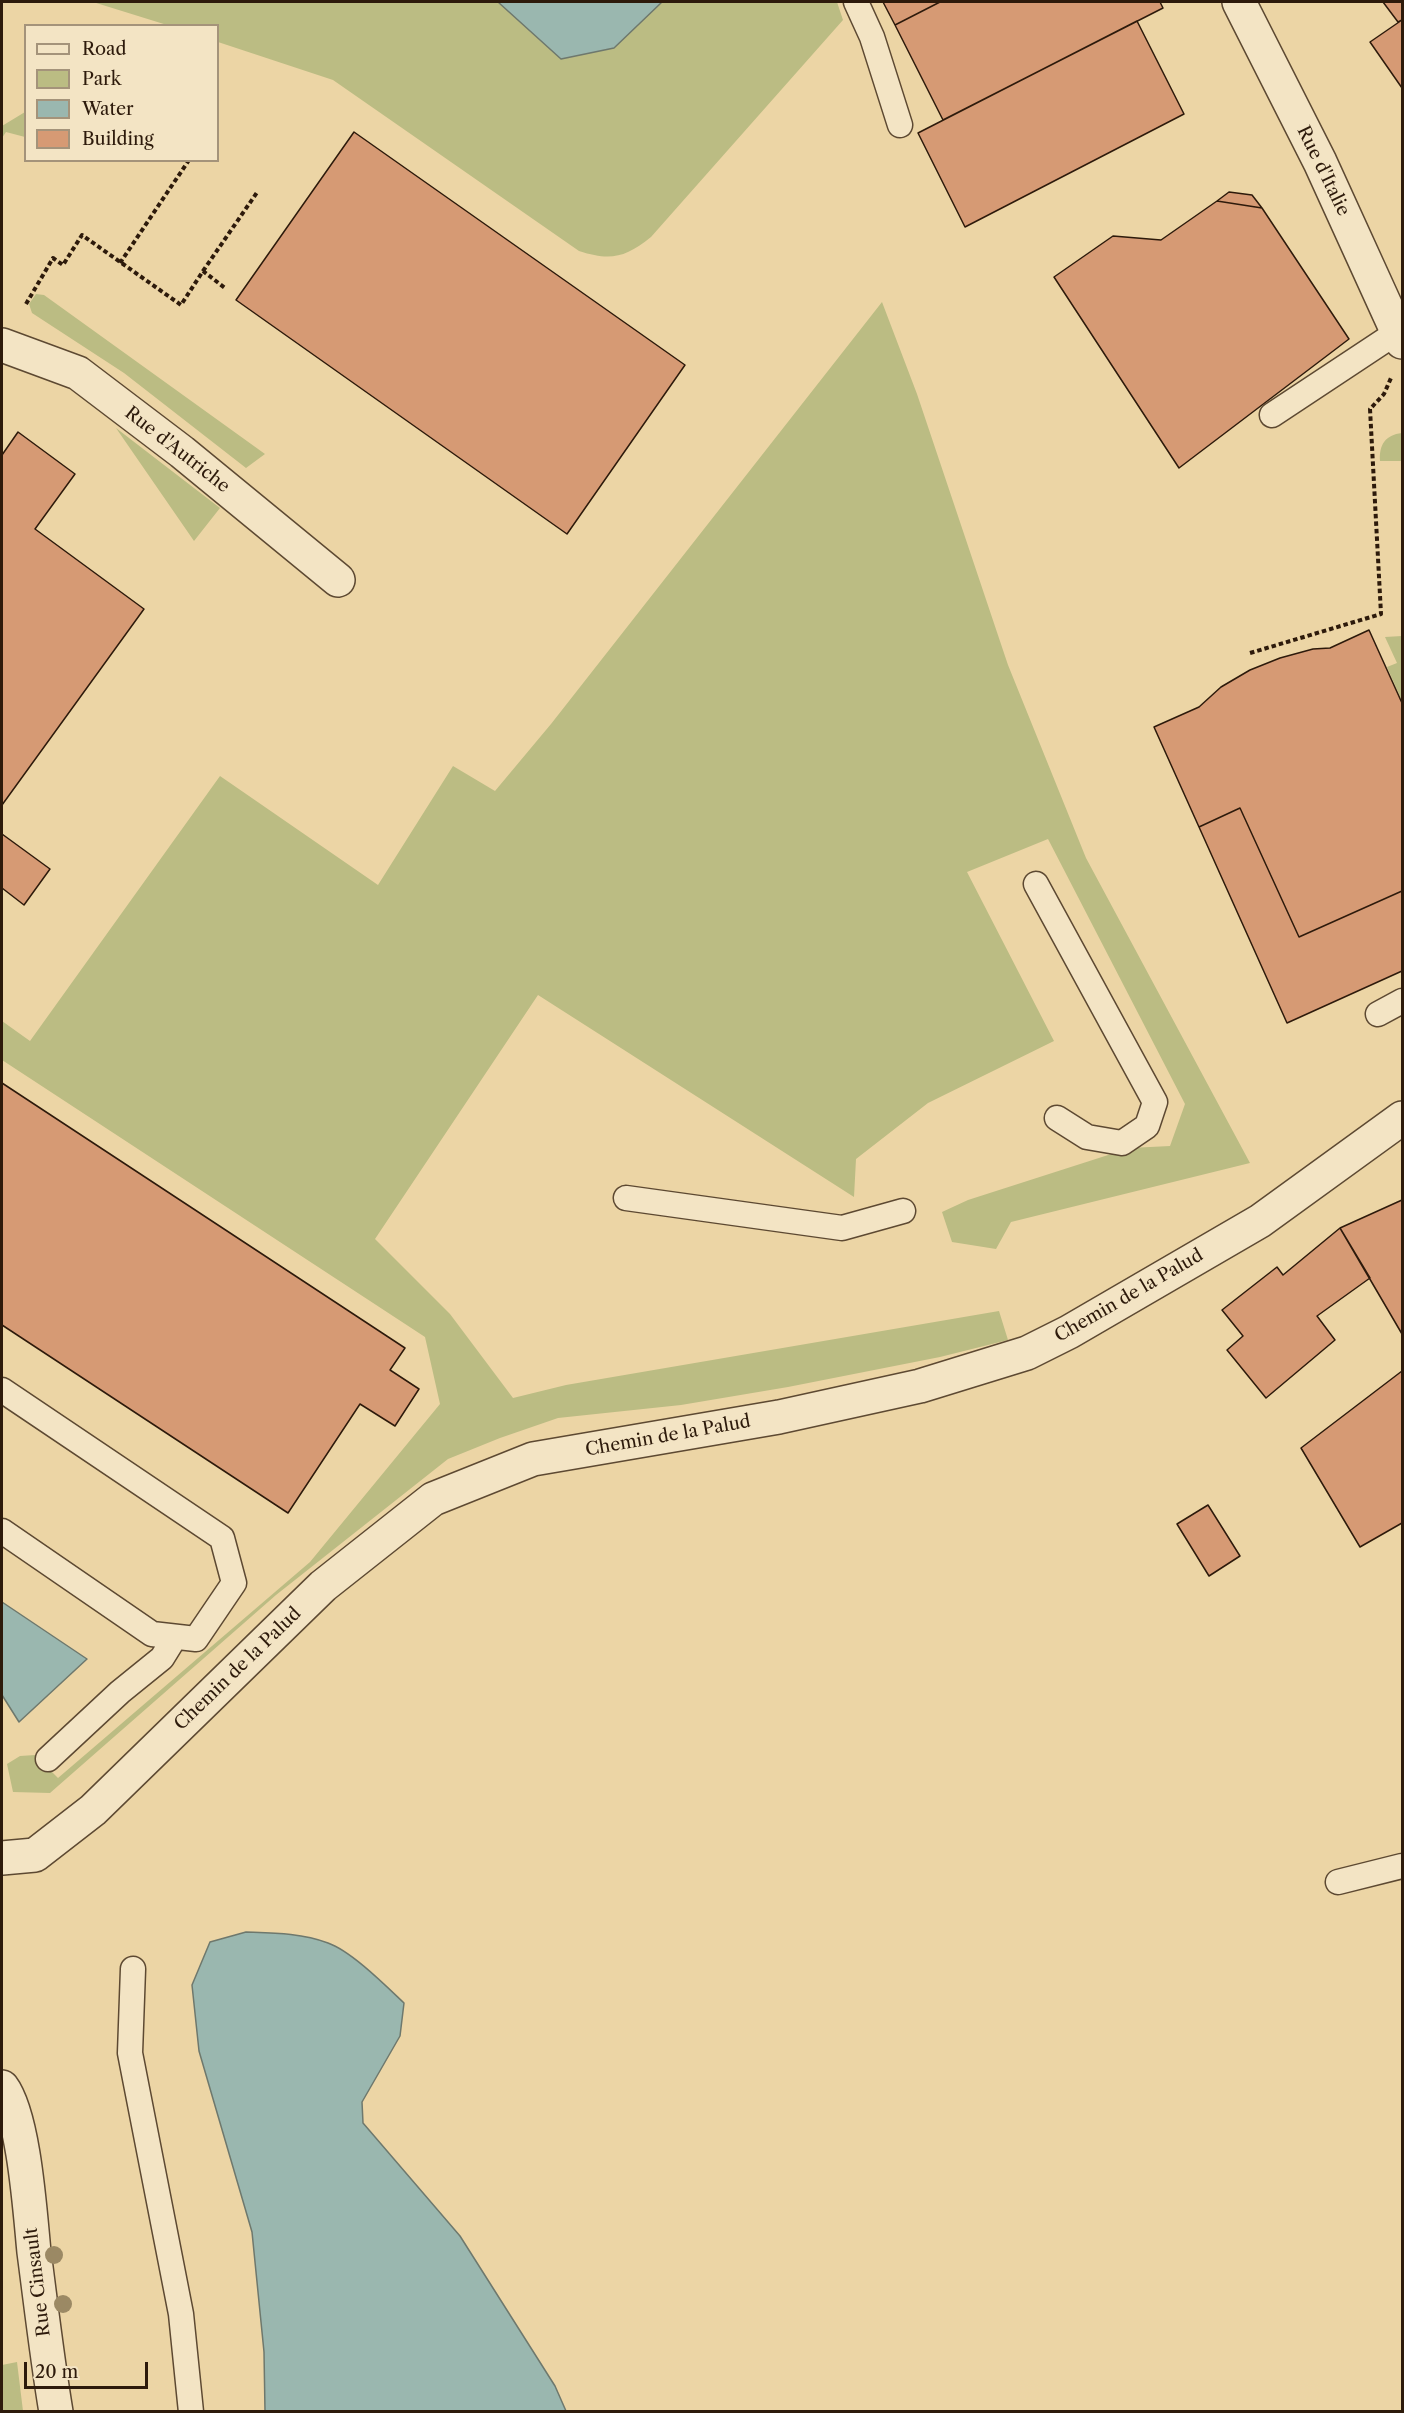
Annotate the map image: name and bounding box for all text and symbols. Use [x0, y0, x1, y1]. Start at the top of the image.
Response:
legend [24, 24, 219, 162]
text: Road [82, 38, 127, 60]
text: Park [82, 68, 121, 90]
text: Water [82, 98, 134, 120]
street label: Rue d'Italie [1292, 123, 1354, 219]
text: Building [82, 128, 154, 150]
street label: Rue d'Autriche [120, 402, 234, 498]
street label: Chemin de la Palud [1051, 1245, 1207, 1347]
street label: Chemin de la Palud [584, 1411, 752, 1461]
street label: Chemin de la Palud [170, 1603, 306, 1735]
street label: Rue Cinsault [21, 2226, 55, 2338]
scale bar [27, 2350, 152, 2388]
text: 20 m [35, 2361, 78, 2383]

